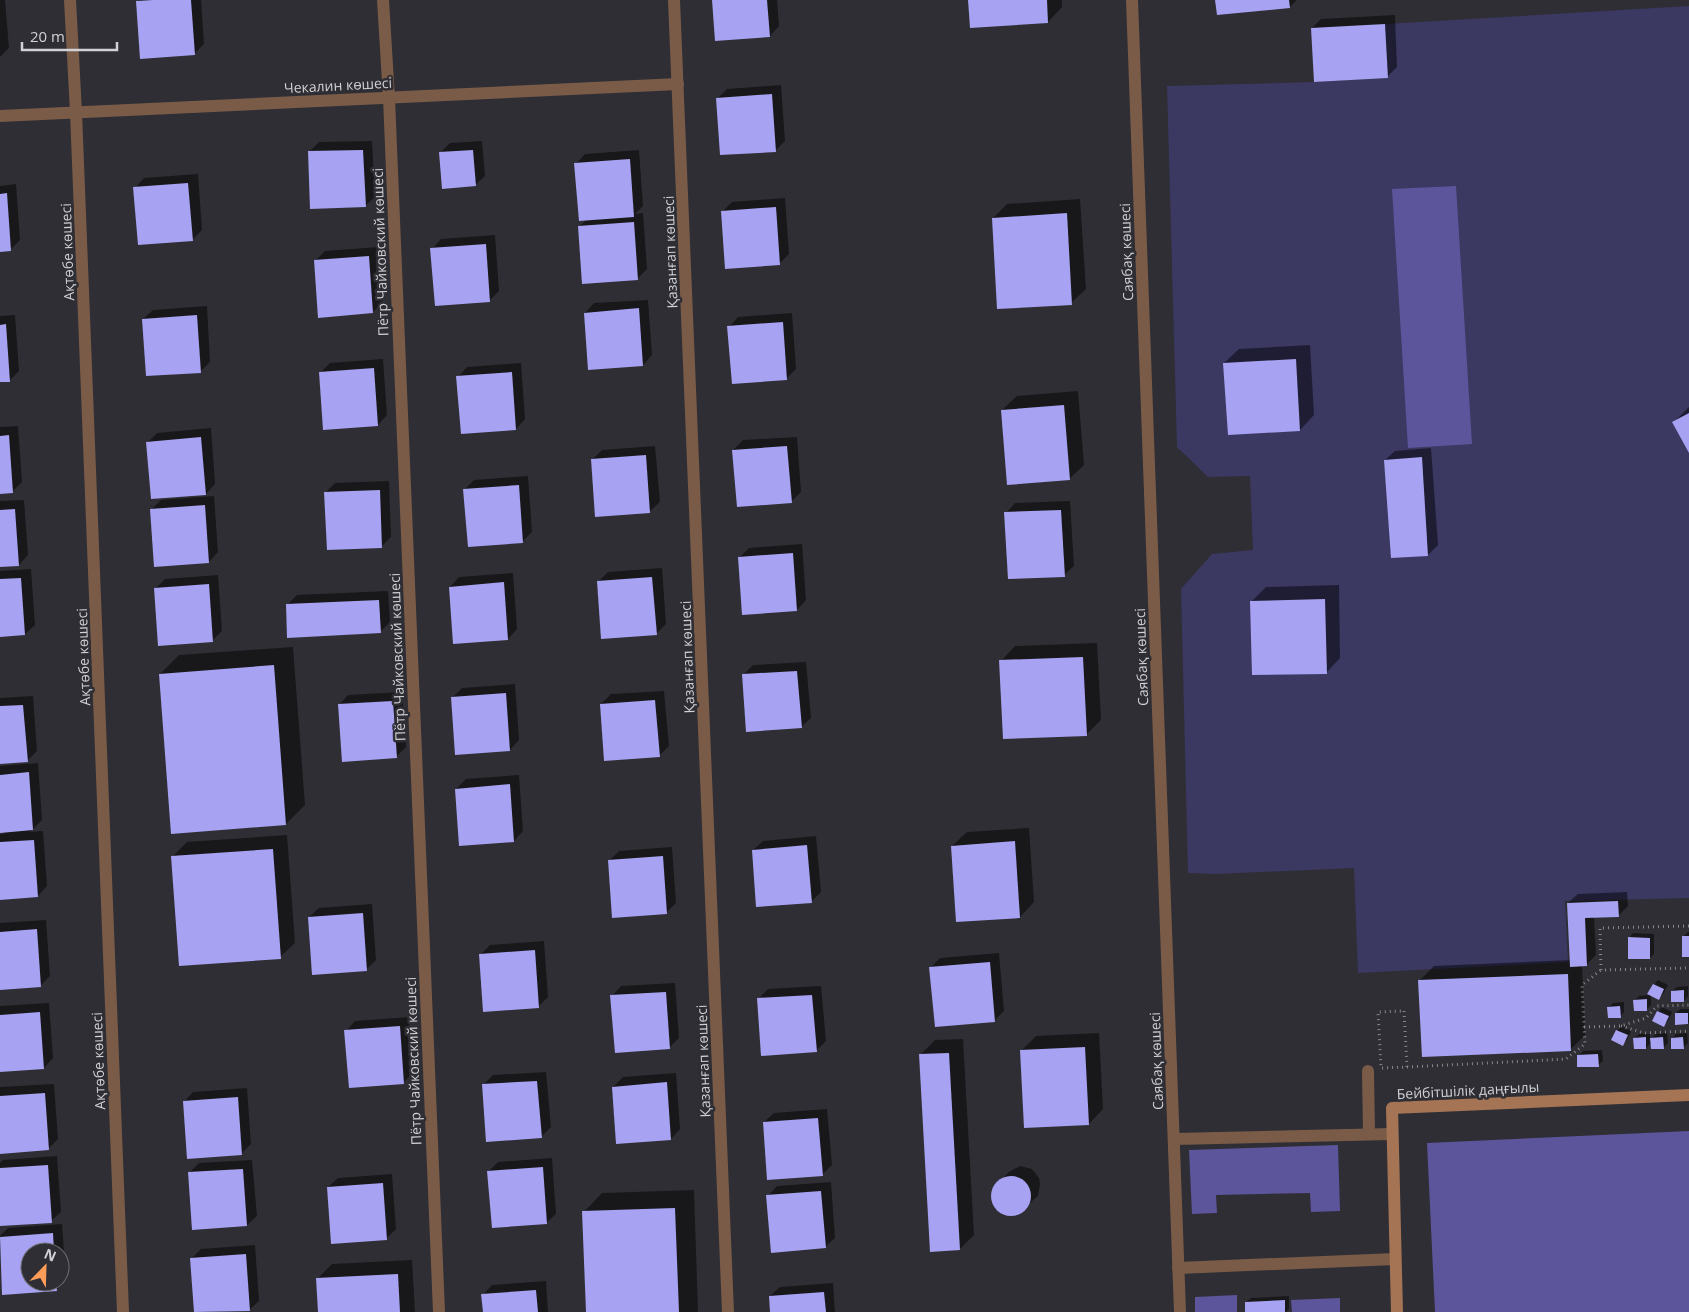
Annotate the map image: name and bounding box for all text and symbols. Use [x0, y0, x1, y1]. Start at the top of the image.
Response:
scale bar [22, 20, 118, 52]
text: 20 m [30, 26, 65, 46]
street label: Чекалин көшесі [283, 73, 393, 97]
street label: Пётр Чайковский көшесі [368, 167, 392, 337]
street label: Қазанғап көшесі [659, 195, 681, 309]
street label: Ақтөбе көшесі [56, 203, 78, 301]
street label: Саябақ көшесі [1115, 203, 1137, 301]
street label: Пётр Чайковский көшесі [385, 572, 409, 742]
street label: Қазанғап көшесі [676, 600, 698, 714]
street label: Ақтөбе көшесі [72, 608, 94, 706]
street label: Саябақ көшесі [1130, 608, 1152, 706]
street label: Пётр Чайковский көшесі [401, 976, 425, 1146]
street label: Қазанғап көшесі [692, 1004, 714, 1118]
street label: Ақтөбе көшесі [87, 1012, 109, 1110]
street label: Саябақ көшесі [1145, 1012, 1167, 1110]
street label: Бейбітшілік даңғылы [1396, 1077, 1540, 1103]
north arrow [20, 1242, 70, 1292]
text: N [41, 1244, 59, 1266]

